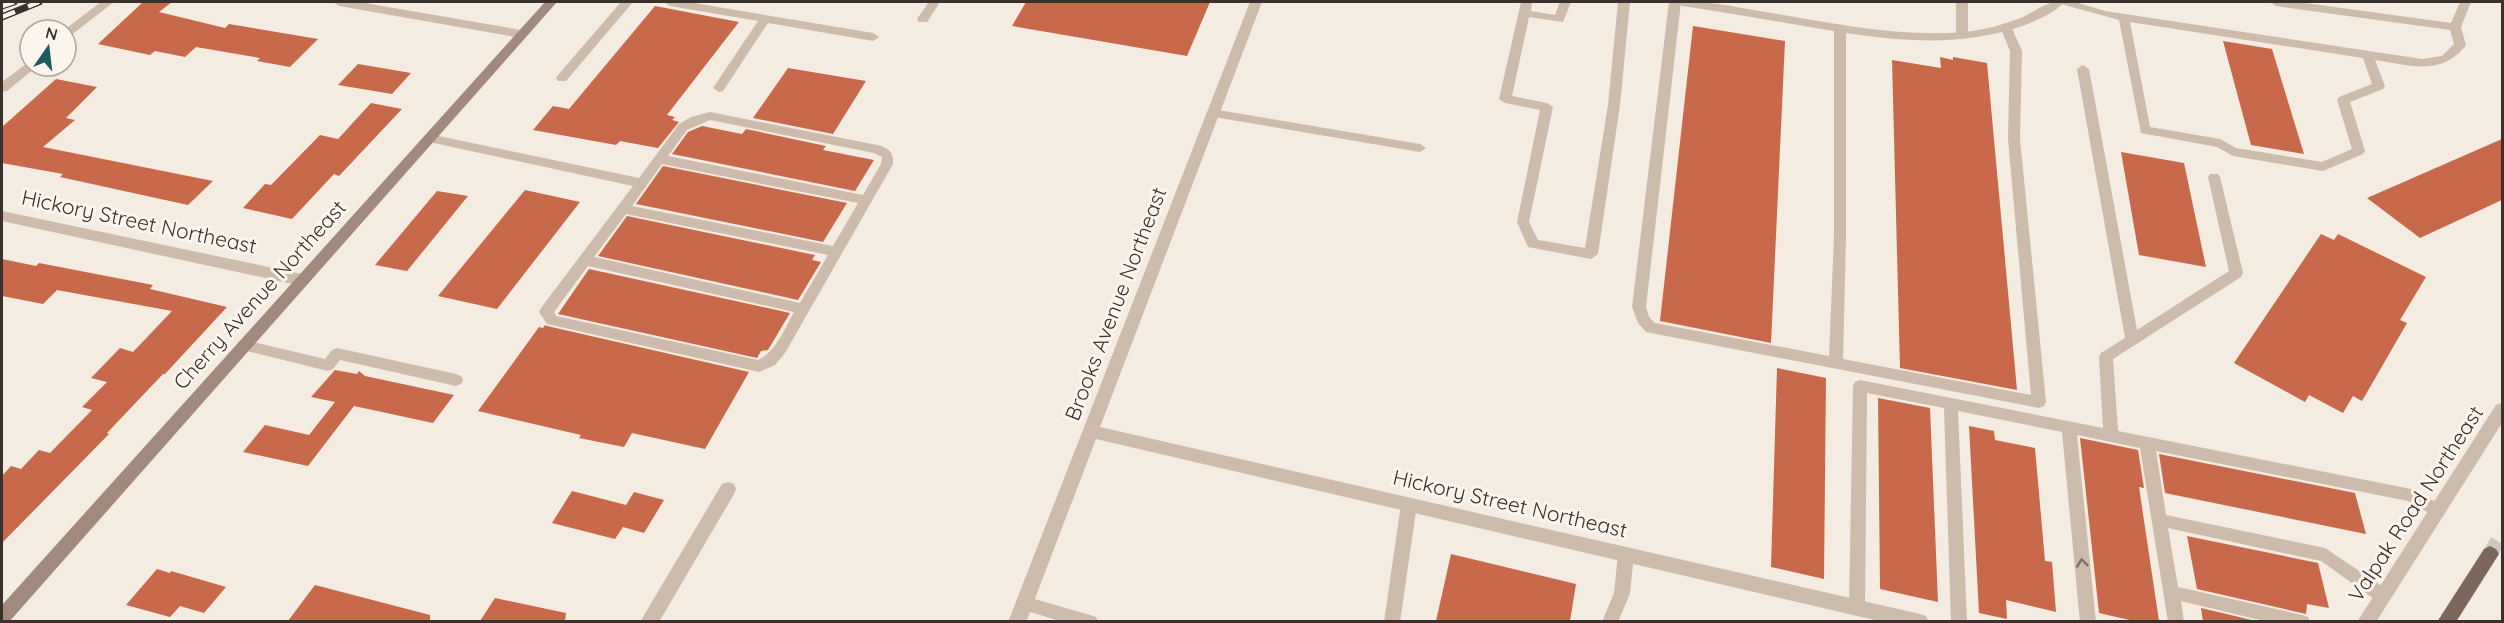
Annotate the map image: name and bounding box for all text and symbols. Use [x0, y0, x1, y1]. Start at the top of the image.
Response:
north arrow [18, 18, 78, 78]
text: N [44, 22, 60, 45]
street label: Hickory Street Northeast [19, 183, 259, 259]
street label: Brooks Avenue Northeast [1059, 183, 1172, 424]
street label: Cherry Avenue Northeast [167, 194, 351, 394]
street label: Valpak Road Northeast [2342, 401, 2488, 606]
street label: Hickory Street Northeast [1391, 463, 1630, 543]
one-way arrow [2076, 559, 2089, 568]

